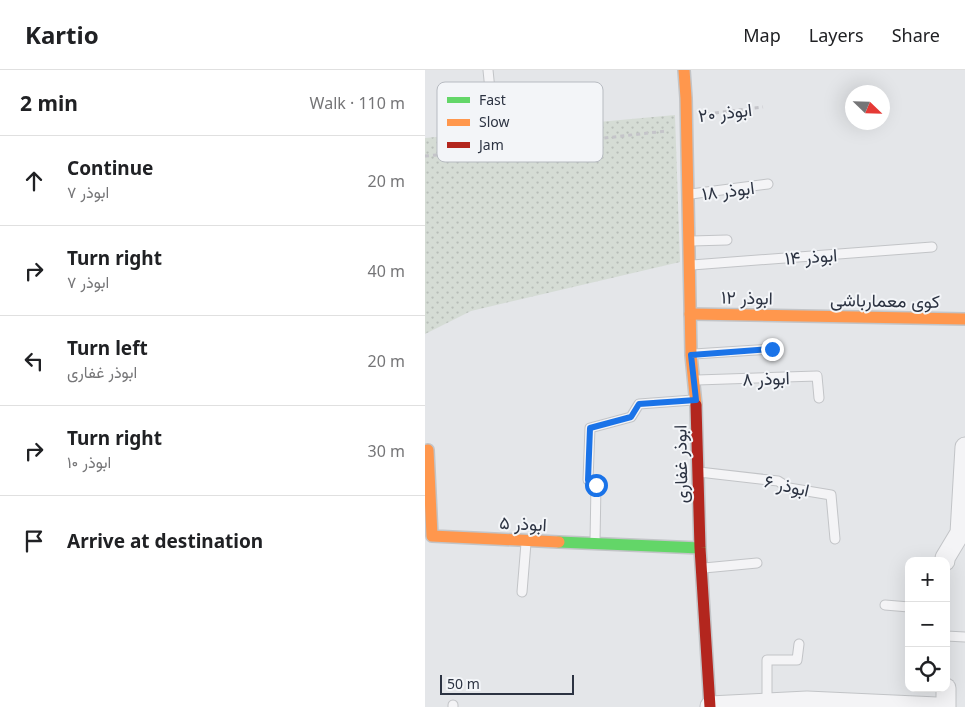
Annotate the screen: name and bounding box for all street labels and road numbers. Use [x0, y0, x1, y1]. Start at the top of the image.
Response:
street label: ابوذر ۲۰ [697, 97, 753, 127]
street label: ابوذر ۱۸ [700, 175, 756, 205]
street label: ابوذر ۱۴ [784, 242, 838, 270]
street label: ابوذر ۱۲ [721, 285, 773, 309]
street label: کوی معمارباشی [830, 287, 940, 313]
street label: ابوذر ۸ [742, 365, 790, 391]
street label: ابوذر غفاری [667, 424, 693, 504]
street label: ابوذر ۶ [762, 468, 812, 502]
street label: ابوذر ۵ [499, 510, 547, 536]

